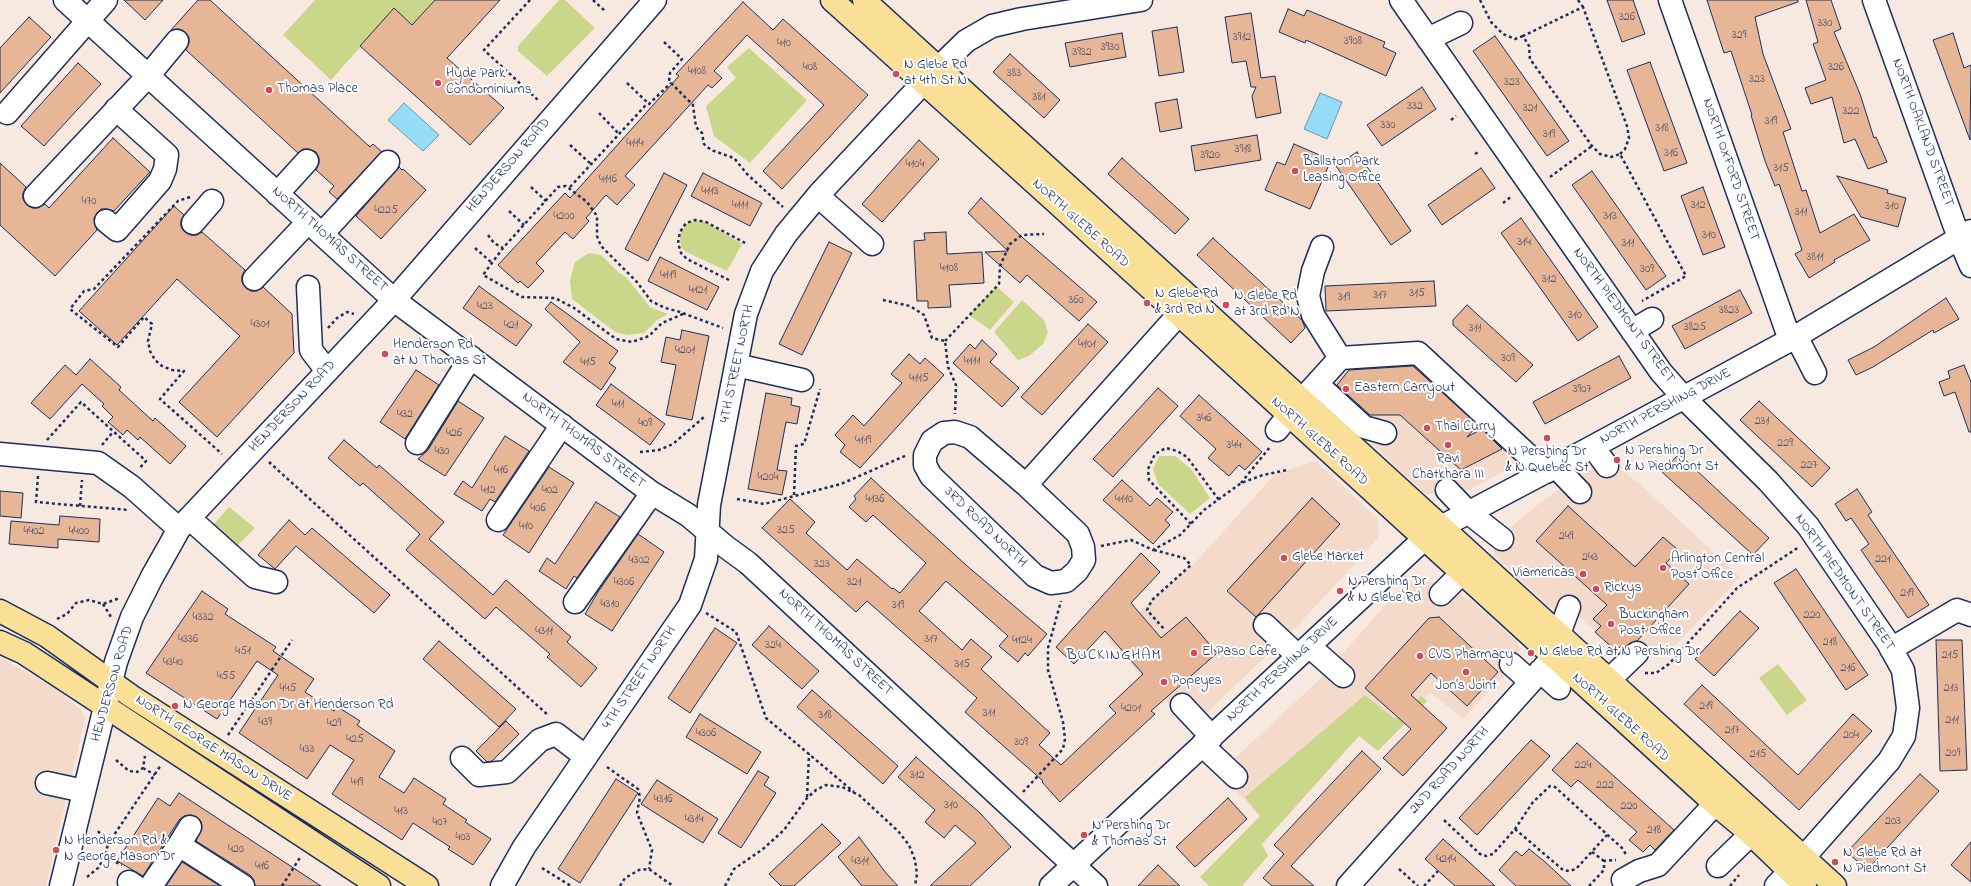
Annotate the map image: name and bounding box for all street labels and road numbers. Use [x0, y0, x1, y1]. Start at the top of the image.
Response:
street label: NORTH OAKLAND STREET [1887, 57, 1957, 209]
street label: NORTH OXFORD STREET [1698, 97, 1762, 243]
street label: HENDERSON ROAD [463, 115, 555, 217]
street label: NORTH GLEBE ROAD [1028, 176, 1132, 272]
street label: NORTH THOMAS STREET [268, 184, 390, 296]
street label: NORTH PIEDMONT STREET [1568, 245, 1678, 387]
street label: 4TH STREET NORTH [717, 303, 759, 425]
street label: HENDERSON ROAD [246, 358, 340, 456]
street label: NORTH PERSHING DRIVE [1597, 365, 1735, 449]
street label: NORTH THOMAS STREET [518, 389, 648, 493]
street label: NORTH GLEBE ROAD [1267, 394, 1371, 490]
street label: 3RD ROAD NORTH [940, 484, 1030, 572]
street label: NORTH PIEDMONT STREET [1790, 511, 1898, 655]
street label: NORTH THOMAS STREET [774, 586, 896, 700]
street label: NORTH PERSHING DRIVE [1224, 614, 1342, 726]
street label: 4TH STREET NORTH [599, 623, 681, 733]
street label: HENDERSON ROAD [88, 624, 138, 744]
street label: NORTH GLEBE ROAD [1568, 670, 1672, 766]
street label: NORTH GEORGE MASON DRIVE [132, 692, 294, 806]
street label: 2ND ROAD NORTH [1406, 724, 1494, 818]

